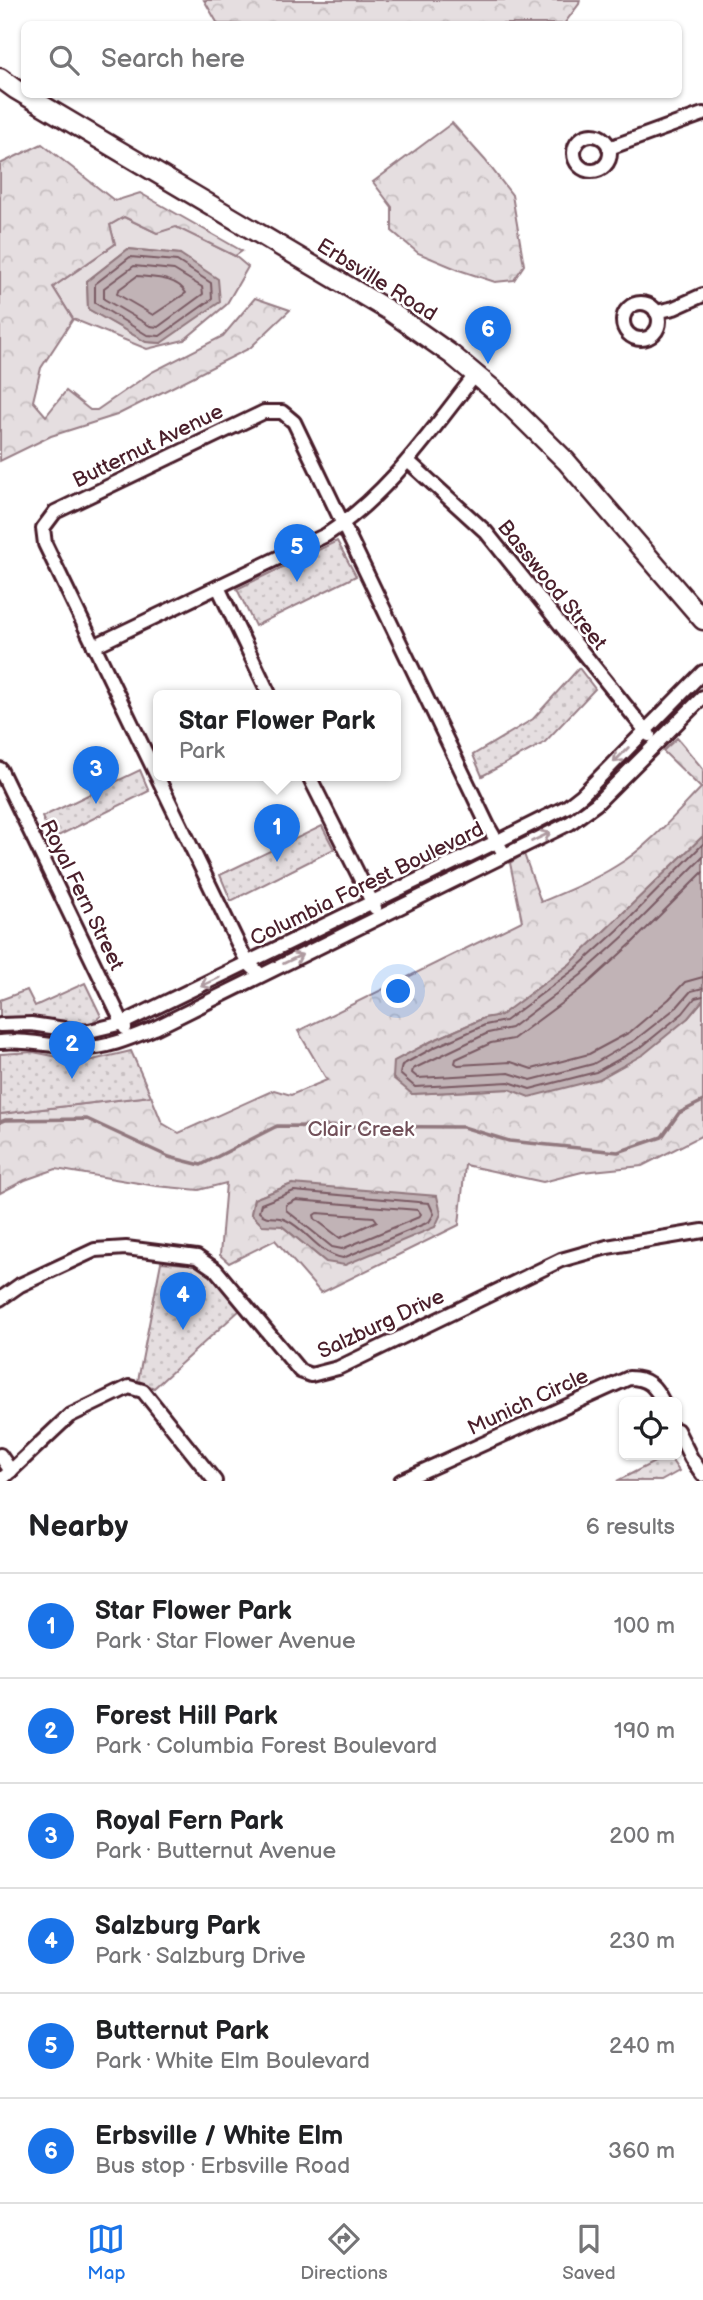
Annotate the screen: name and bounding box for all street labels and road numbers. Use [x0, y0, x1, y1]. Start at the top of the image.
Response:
street label: Erbsville Road [312, 233, 442, 327]
street label: Butternut Avenue [69, 399, 227, 493]
street label: Basswood Street [492, 515, 612, 655]
street label: Royal Fern Street [35, 816, 130, 975]
street label: Columbia Forest Boulevard [246, 817, 488, 951]
street label: Salzburg Drive [314, 1284, 448, 1364]
street label: Munich Circle [464, 1363, 592, 1441]

